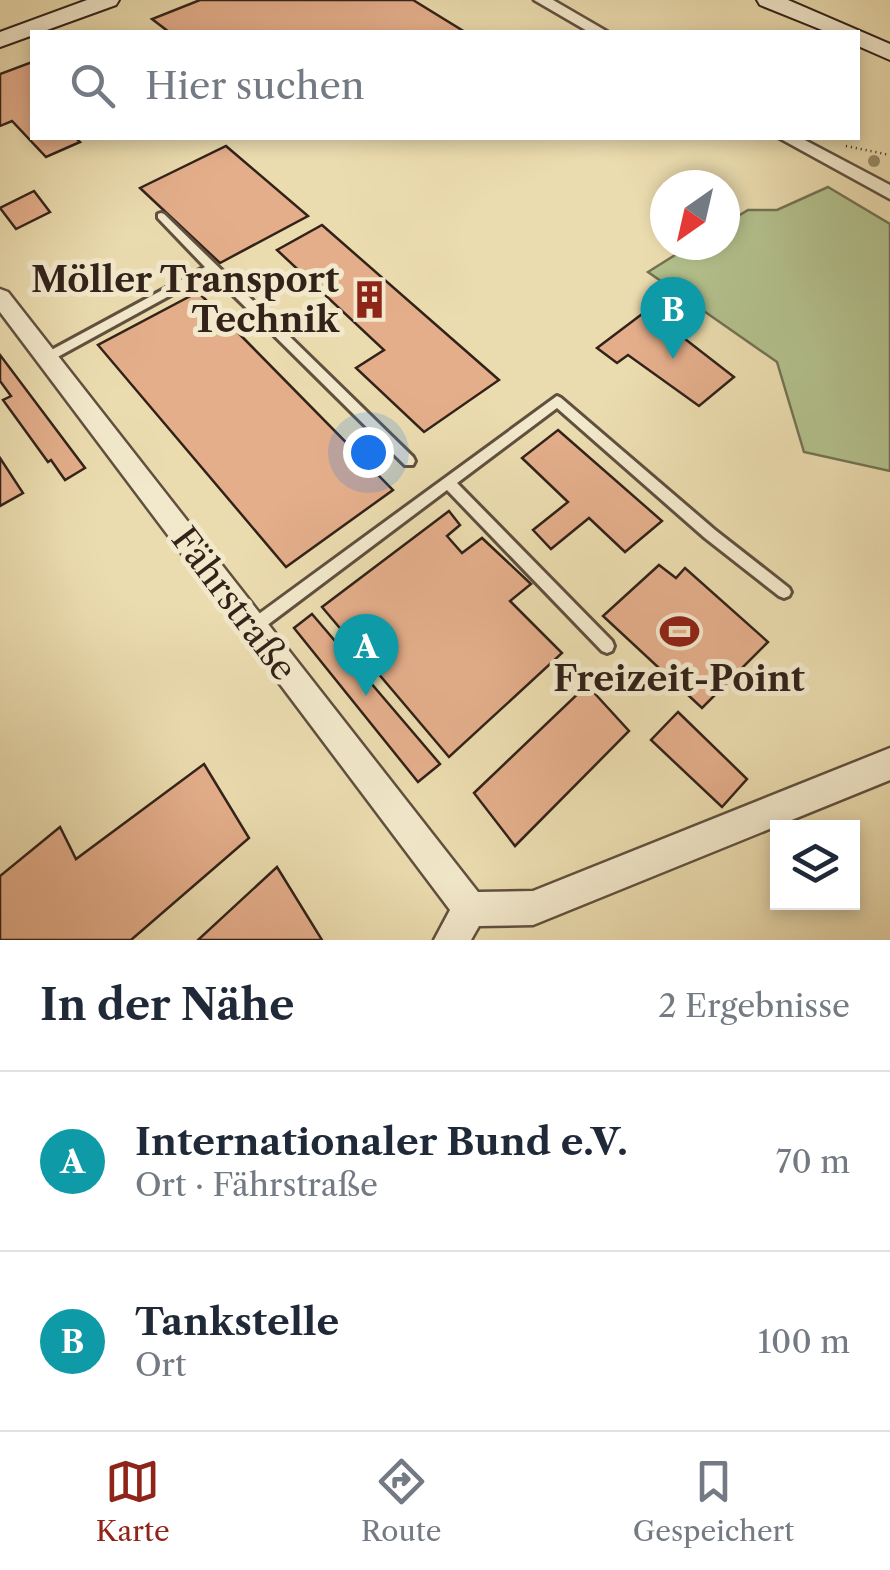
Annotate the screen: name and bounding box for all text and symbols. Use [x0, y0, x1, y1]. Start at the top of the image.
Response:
search box [30, 30, 860, 140]
icon: search [65, 58, 120, 113]
text: Hier suchen [145, 62, 365, 109]
north arrow [650, 170, 740, 260]
place label: Möller Transport Technik [31, 258, 340, 341]
pin: B [640, 276, 706, 359]
building icon: Möller Transport Technik [348, 279, 390, 321]
your location [343, 427, 394, 478]
street label: Fährstraße [163, 518, 306, 689]
sports icon: Freizeit-Point [658, 611, 700, 653]
pin: A [334, 614, 398, 696]
place label: Freizeit-Point [553, 657, 805, 700]
map controls [770, 820, 860, 910]
button: layers [770, 820, 860, 910]
text: In der Nähe [40, 979, 294, 1031]
text: 2 Ergebnisse [658, 986, 850, 1025]
text: Internationaler Bund e.V. [135, 1118, 628, 1165]
text: A [60, 1142, 85, 1181]
text: 70 m [776, 1142, 850, 1181]
text: Ort · Fährstraße [135, 1165, 378, 1204]
text: Tankstelle [135, 1298, 339, 1345]
text: B [61, 1322, 84, 1361]
text: 100 m [758, 1322, 850, 1361]
text: Ort [135, 1345, 186, 1384]
tab: Karte [96, 1454, 170, 1548]
tab: Route [361, 1454, 441, 1548]
tab: Gespeichert [633, 1454, 794, 1548]

